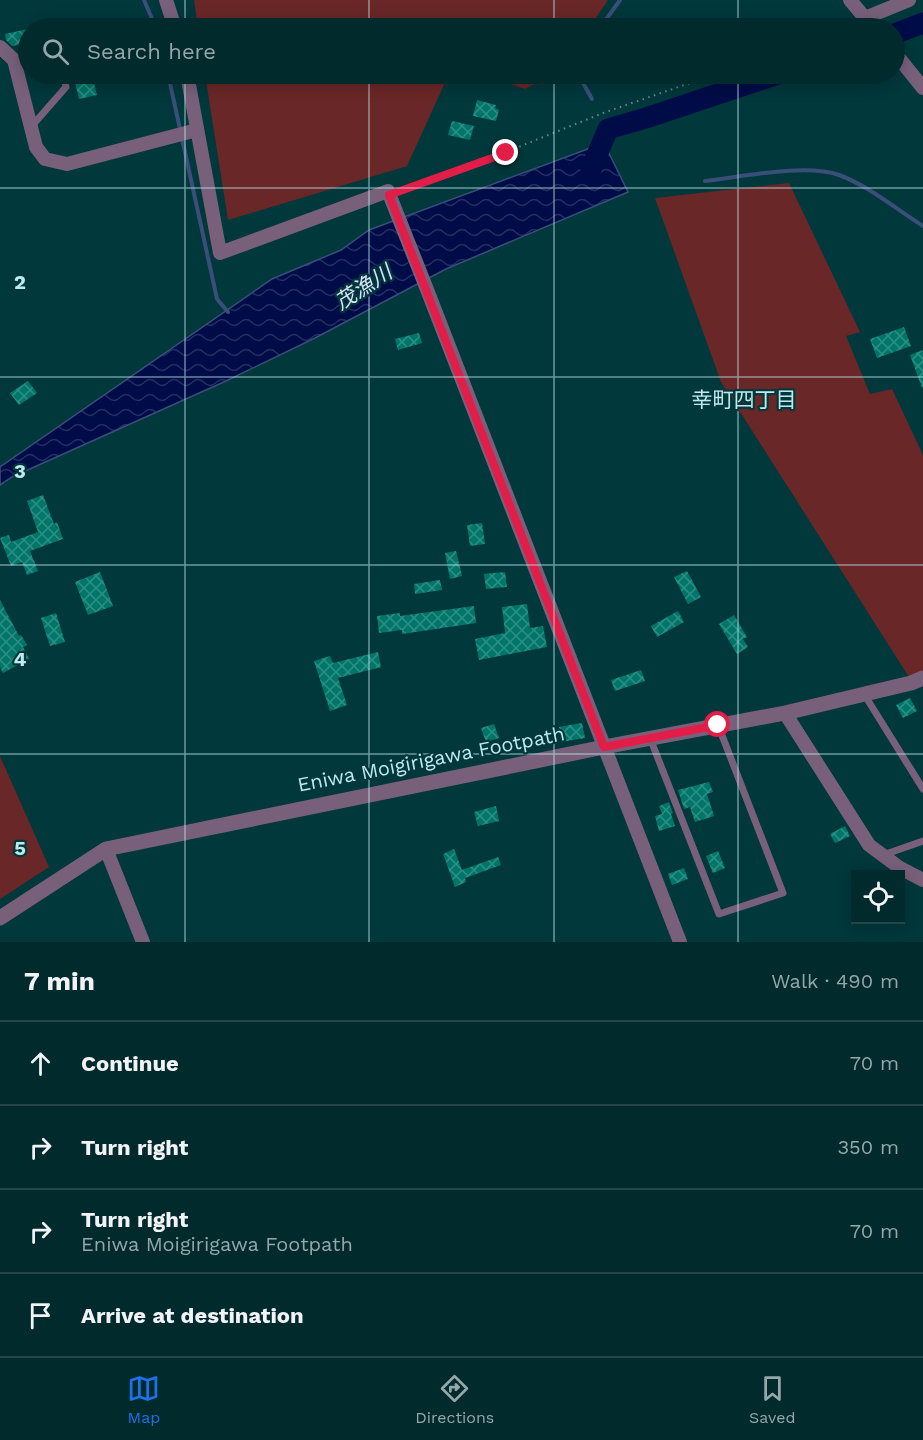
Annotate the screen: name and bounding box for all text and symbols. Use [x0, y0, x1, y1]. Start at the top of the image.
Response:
search box [18, 18, 905, 84]
icon: search [39, 35, 72, 68]
text: Search here [87, 39, 216, 64]
route end [492, 139, 518, 165]
water label: 茂漁川 [330, 258, 398, 315]
text: 2 [14, 270, 26, 294]
district label: 幸町四丁目 [692, 387, 797, 412]
text: 3 [14, 459, 26, 483]
text: 4 [14, 647, 27, 671]
route start [704, 711, 730, 737]
street label: Eniwa Moigirigawa Footpath [295, 721, 567, 797]
text: 5 [14, 836, 26, 860]
map controls [851, 870, 905, 924]
button: locate [851, 870, 905, 924]
text: 7 min [24, 966, 95, 996]
text: Walk · 490 m [771, 969, 899, 993]
icon: ahead [24, 1047, 57, 1080]
text: Continue [81, 1051, 179, 1076]
text: 70 m [850, 1051, 899, 1075]
icon: right [24, 1131, 57, 1164]
text: Turn right [81, 1135, 188, 1160]
text: 350 m [837, 1135, 899, 1159]
text: Turn right [81, 1207, 188, 1232]
icon: right [24, 1215, 57, 1248]
text: 70 m [850, 1219, 899, 1243]
text: Eniwa Moigirigawa Footpath [81, 1232, 353, 1256]
icon: arrive [24, 1299, 57, 1332]
text: Arrive at destination [81, 1303, 304, 1328]
tab: Map [127, 1372, 160, 1427]
tab: Directions [415, 1372, 494, 1427]
tab: Saved [749, 1372, 796, 1427]

